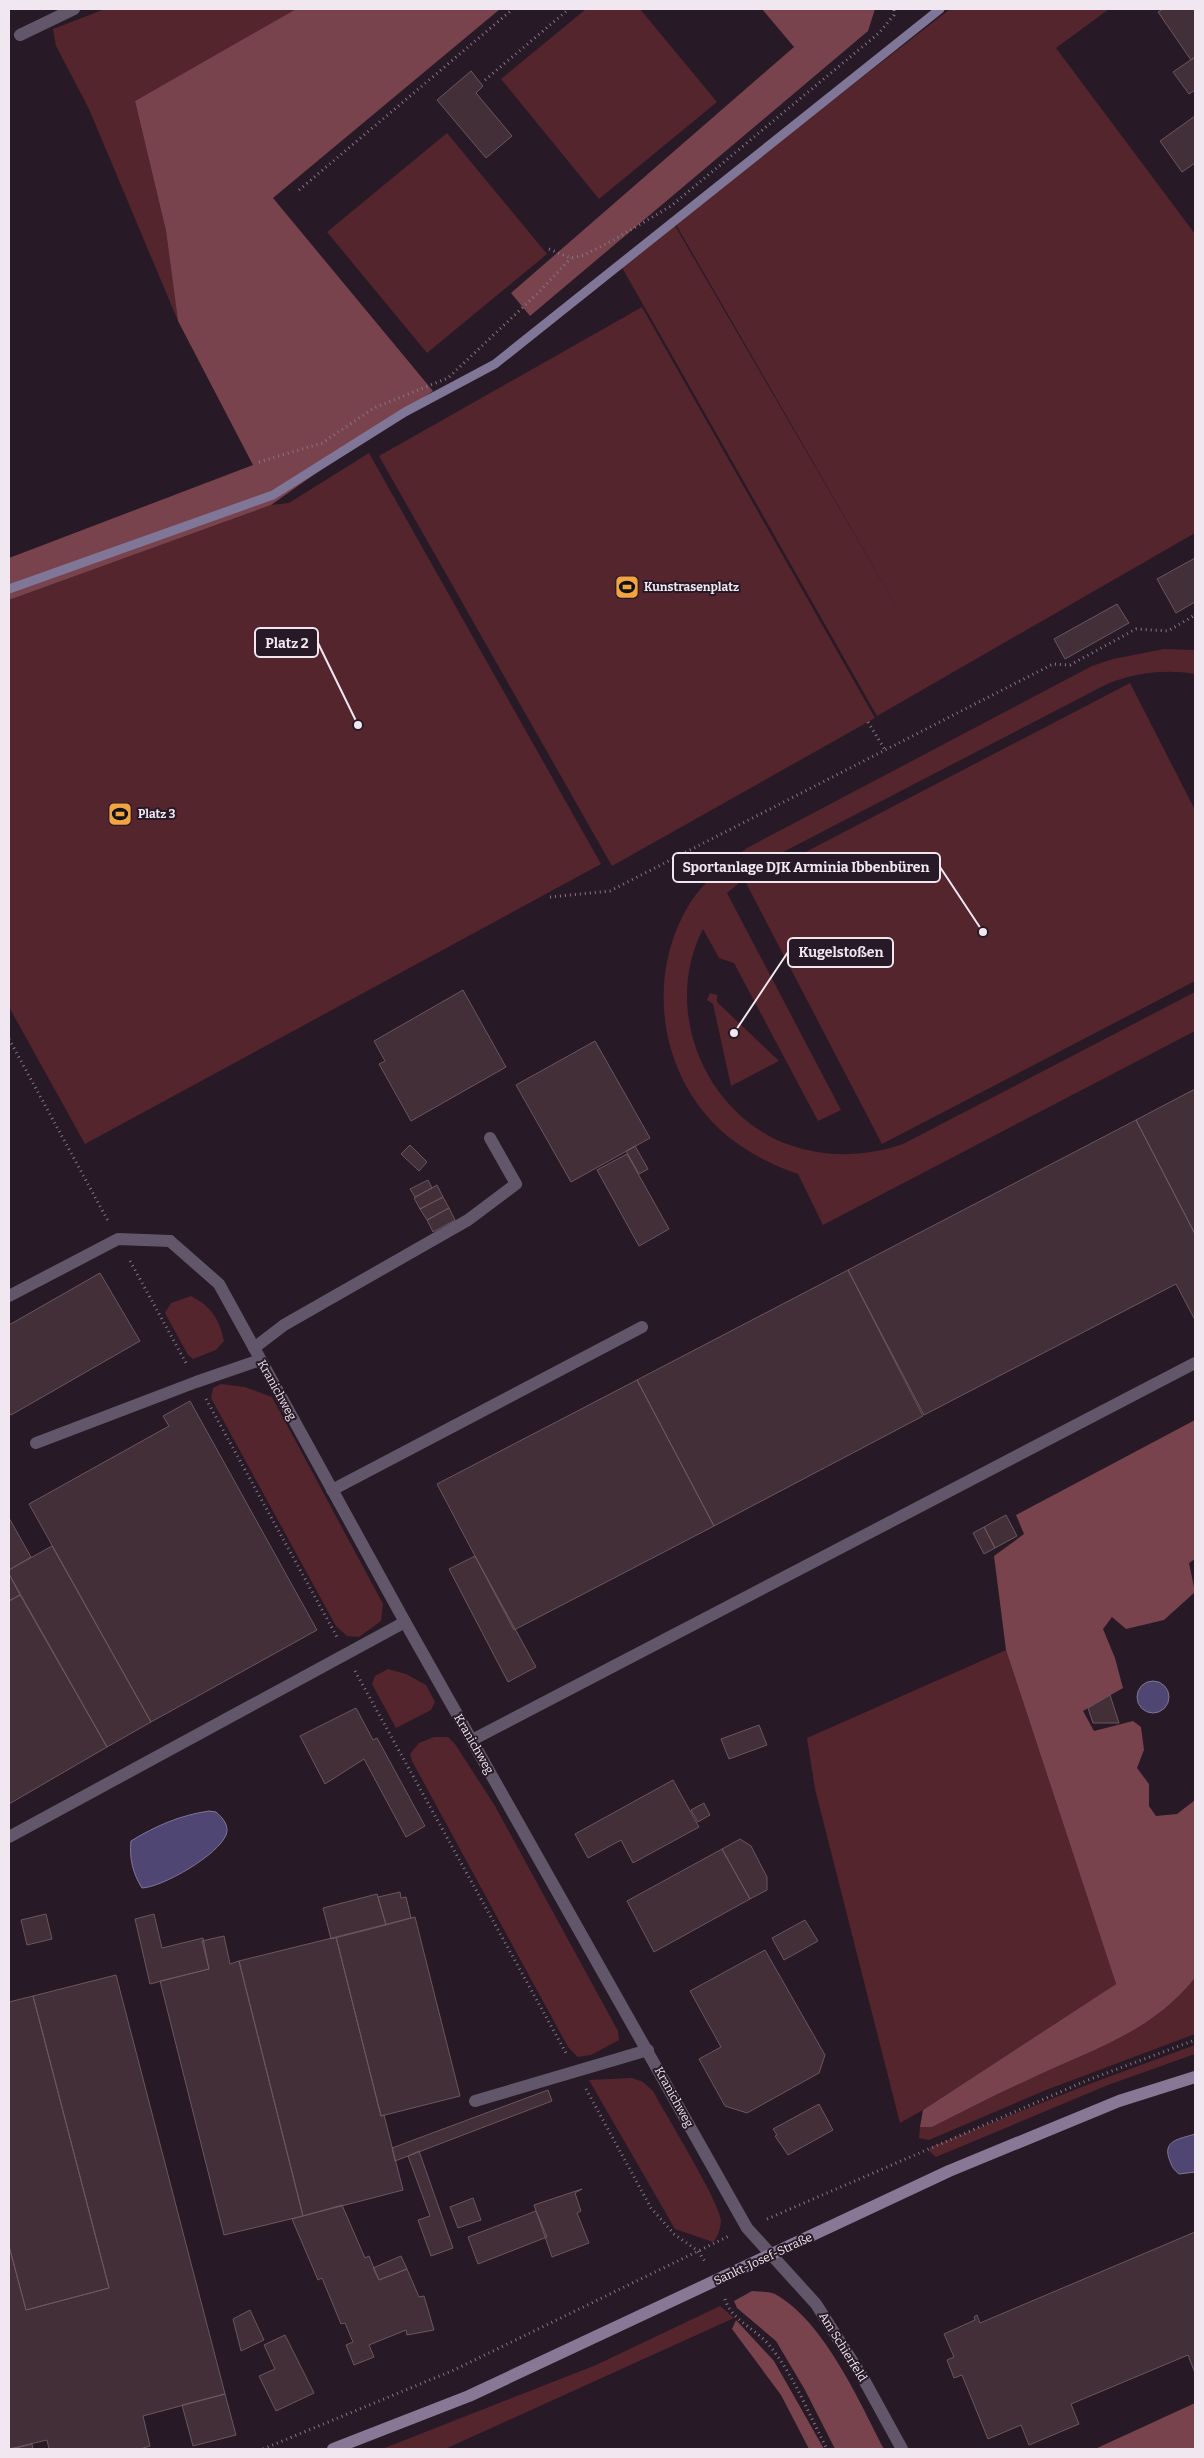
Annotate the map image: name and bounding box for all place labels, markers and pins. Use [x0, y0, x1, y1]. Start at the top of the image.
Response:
sports icon: Kunstrasenplatz [614, 574, 640, 600]
place label: Kunstrasenplatz [644, 580, 739, 594]
callout: Platz 2 [255, 628, 318, 657]
sports icon: Platz 3 [107, 801, 133, 827]
place label: Platz 3 [138, 807, 176, 821]
callout: Sportanlage DJK Arminia Ibbenbüren [673, 853, 940, 882]
callout: Kugelstoßen [788, 938, 893, 967]

